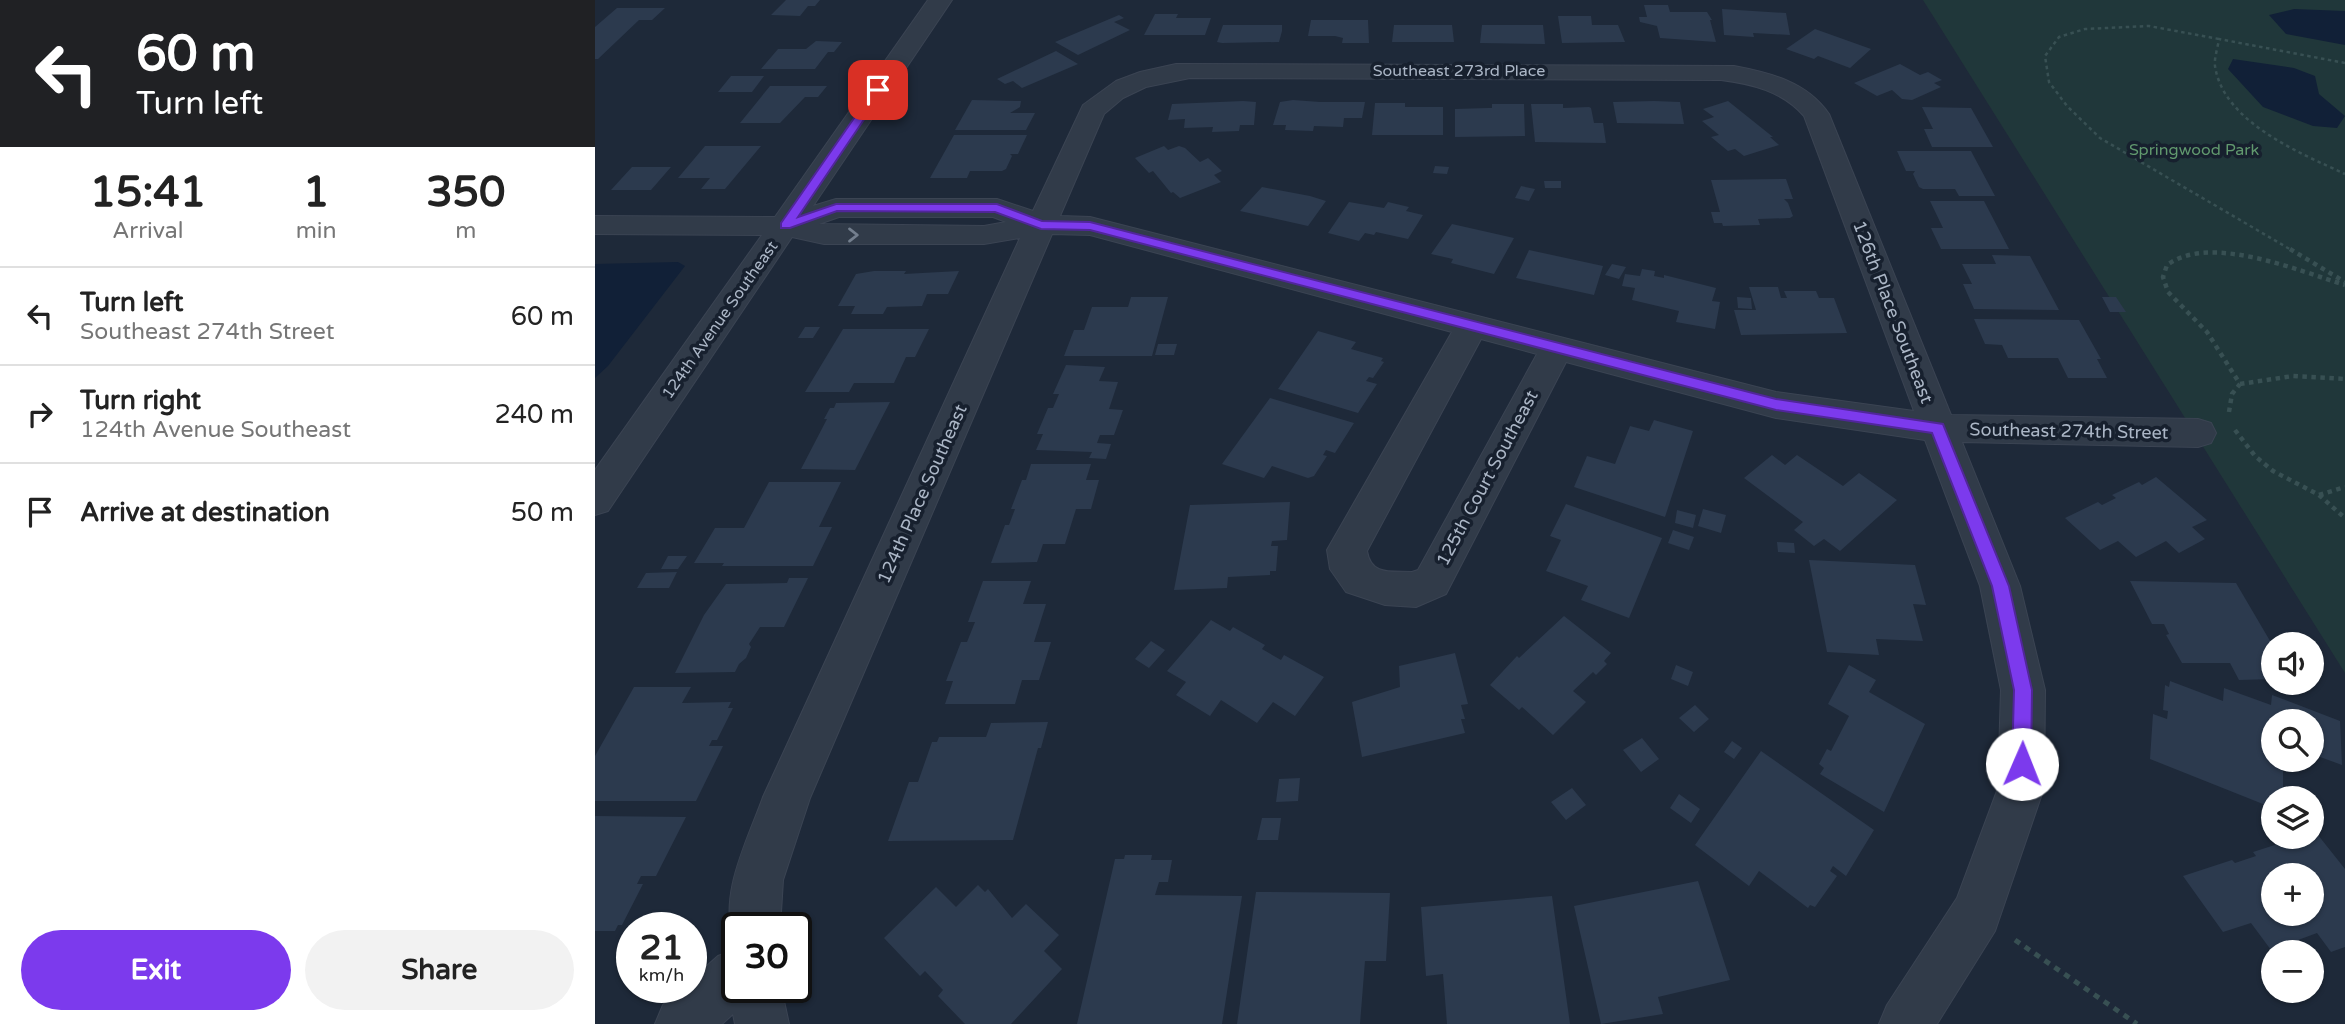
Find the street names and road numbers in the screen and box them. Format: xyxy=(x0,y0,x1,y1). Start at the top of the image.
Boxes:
street label: Southeast 273rd Place xyxy=(1373,61,1545,81)
street label: 126th Place Southeast xyxy=(1848,218,1938,407)
street label: 124th Avenue Southeast xyxy=(658,237,782,403)
street label: 125th Court Southeast xyxy=(1431,386,1543,570)
street label: 124th Place Southeast xyxy=(872,401,972,587)
street label: Southeast 274th Street xyxy=(1969,418,2169,444)

